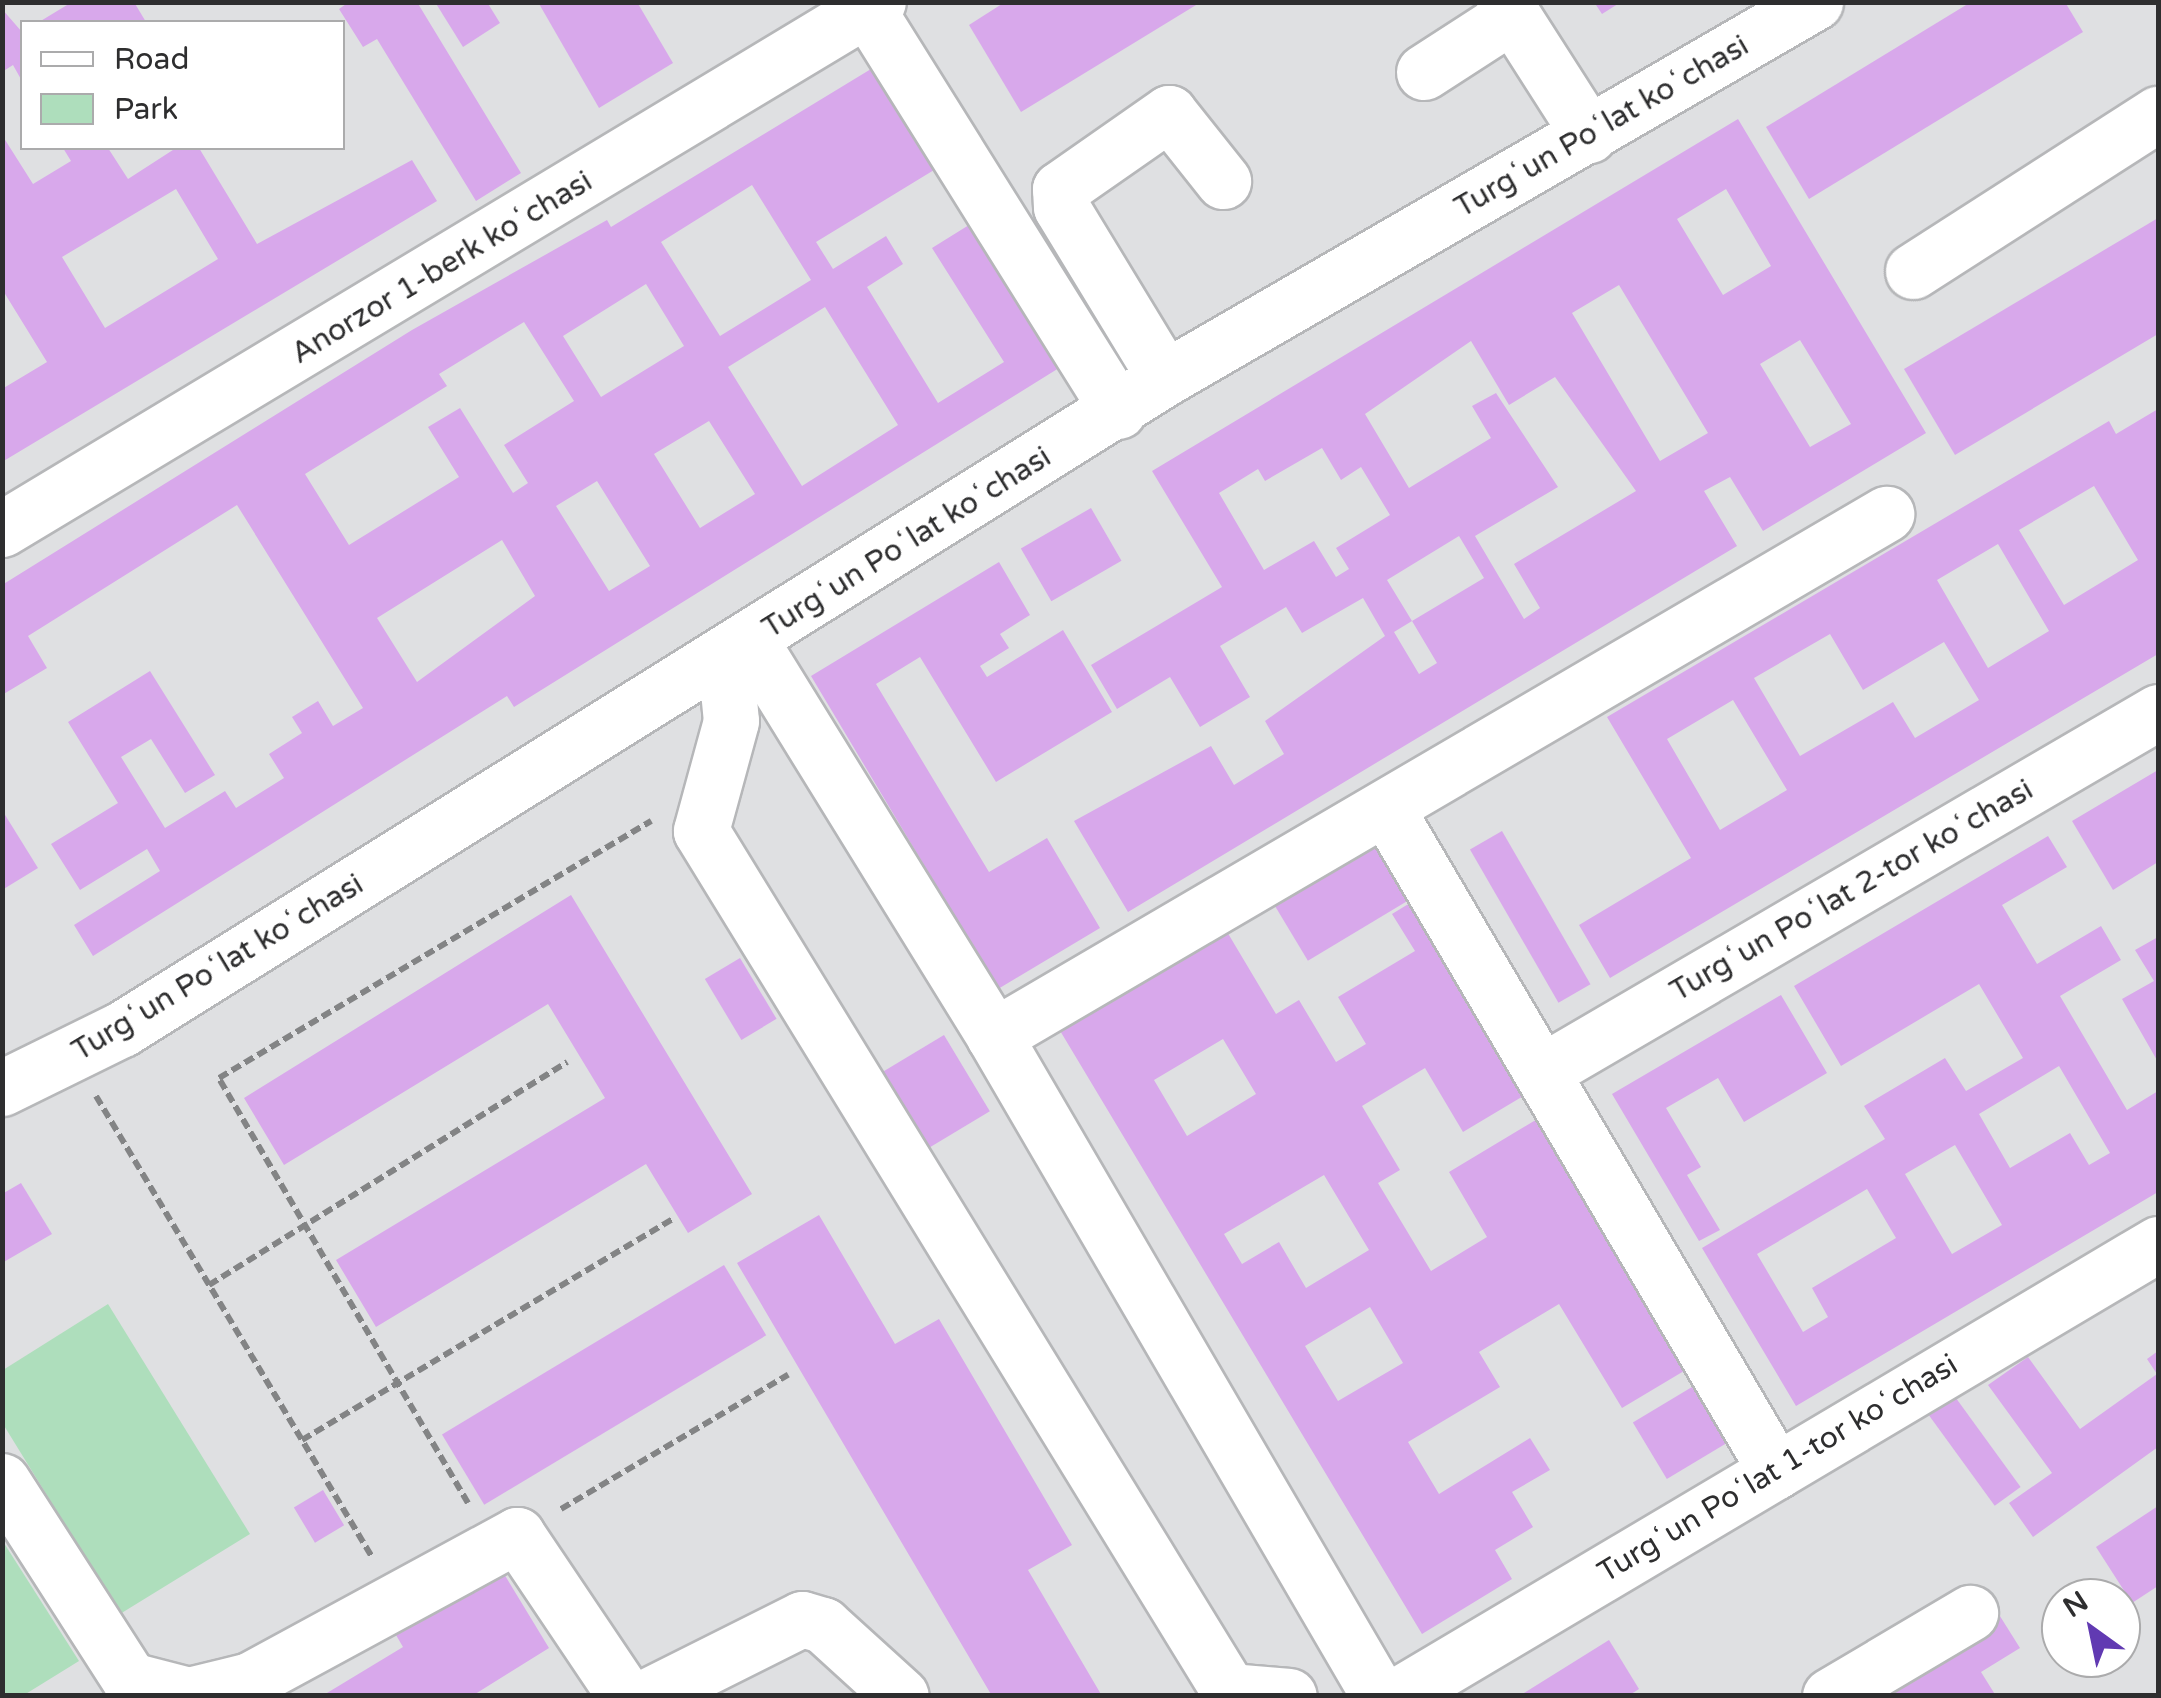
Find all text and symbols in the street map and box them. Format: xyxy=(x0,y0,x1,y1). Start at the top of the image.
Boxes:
legend xyxy=(20,20,345,150)
street label: Turgʻun Poʻlat koʻchasi xyxy=(1449,28,1755,226)
text: Road xyxy=(114,41,189,78)
text: Park xyxy=(114,91,178,128)
street label: Anorzor 1-berk koʻchasi xyxy=(285,164,599,372)
street label: Turgʻun Poʻlat koʻchasi xyxy=(756,439,1058,647)
street label: Turgʻun Poʻlat 2-tor koʻchasi xyxy=(1664,772,2040,1010)
street label: Turgʻun Poʻlat koʻchasi xyxy=(66,867,370,1069)
street label: Turgʻun Poʻlat 1-tor koʻchasi xyxy=(1592,1347,1964,1591)
north arrow xyxy=(2041,1578,2141,1678)
text: N xyxy=(2057,1584,2094,1625)

